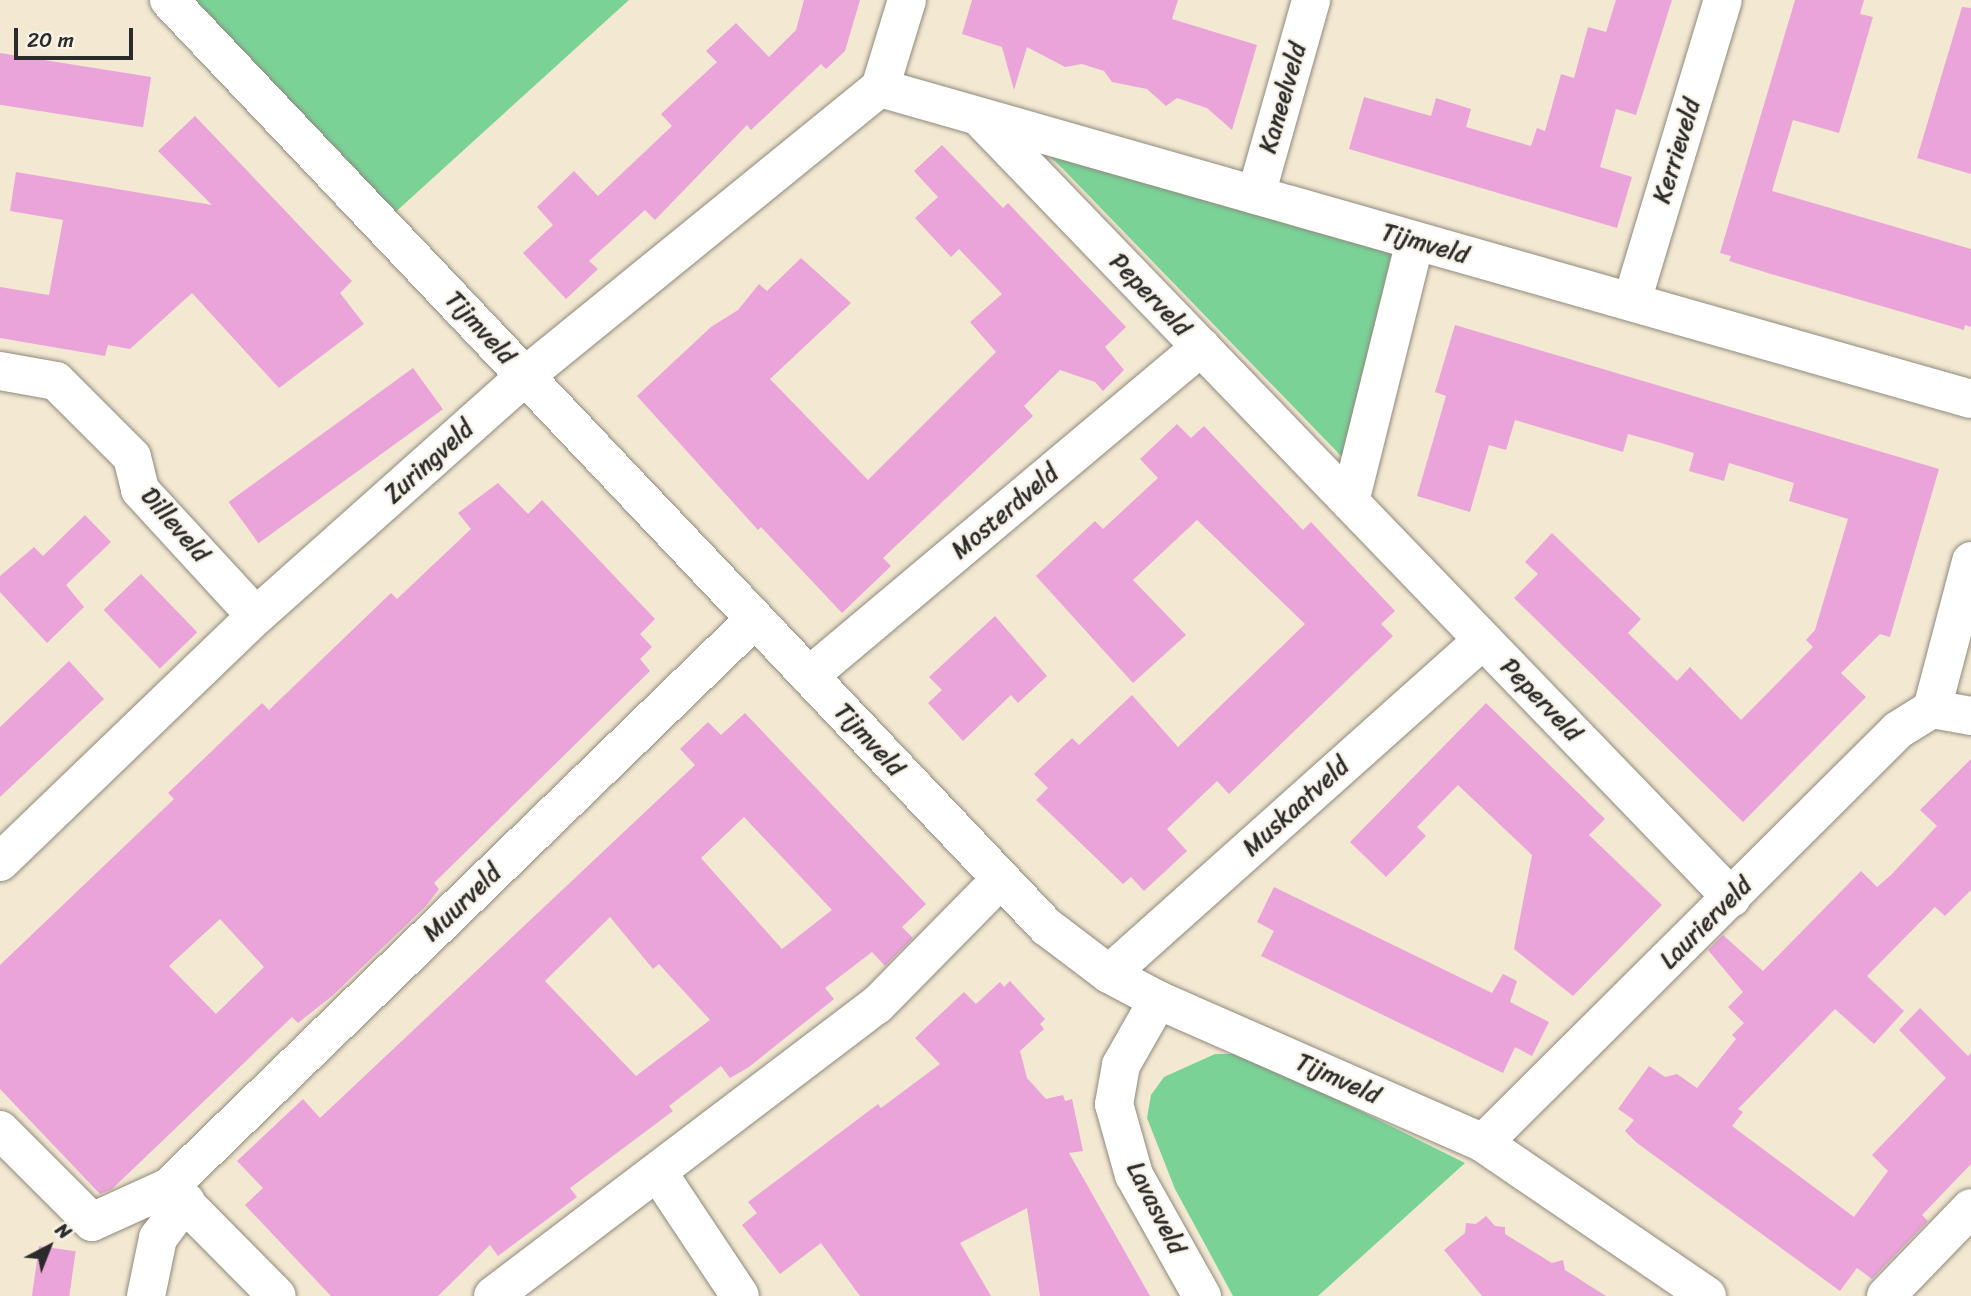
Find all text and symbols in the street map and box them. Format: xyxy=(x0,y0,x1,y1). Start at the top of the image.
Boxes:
scale bar xyxy=(18,14,136,58)
text: 20 m xyxy=(27,21,74,59)
street label: Kaneelveld xyxy=(1254,40,1312,156)
street label: Kerrieveld xyxy=(1647,95,1707,207)
street label: Tijmveld xyxy=(1378,218,1472,270)
street label: Peperveld xyxy=(1104,248,1196,342)
street label: Tijmveld xyxy=(439,286,521,370)
street label: Zuringveld xyxy=(379,415,479,509)
street label: Mosterdveld xyxy=(946,459,1064,565)
street label: Dilleveld xyxy=(135,482,215,568)
street label: Peperveld xyxy=(1495,653,1587,747)
street label: Tijmveld xyxy=(828,698,910,782)
street label: Muskaatveld xyxy=(1237,752,1355,862)
street label: Muurveld xyxy=(417,859,507,947)
street label: Laurierveld xyxy=(1654,871,1758,975)
street label: Tijmveld xyxy=(1291,1048,1385,1110)
street label: Lavasveld xyxy=(1121,1157,1191,1259)
north arrow xyxy=(14,1212,84,1282)
text: N xyxy=(47,1214,79,1248)

